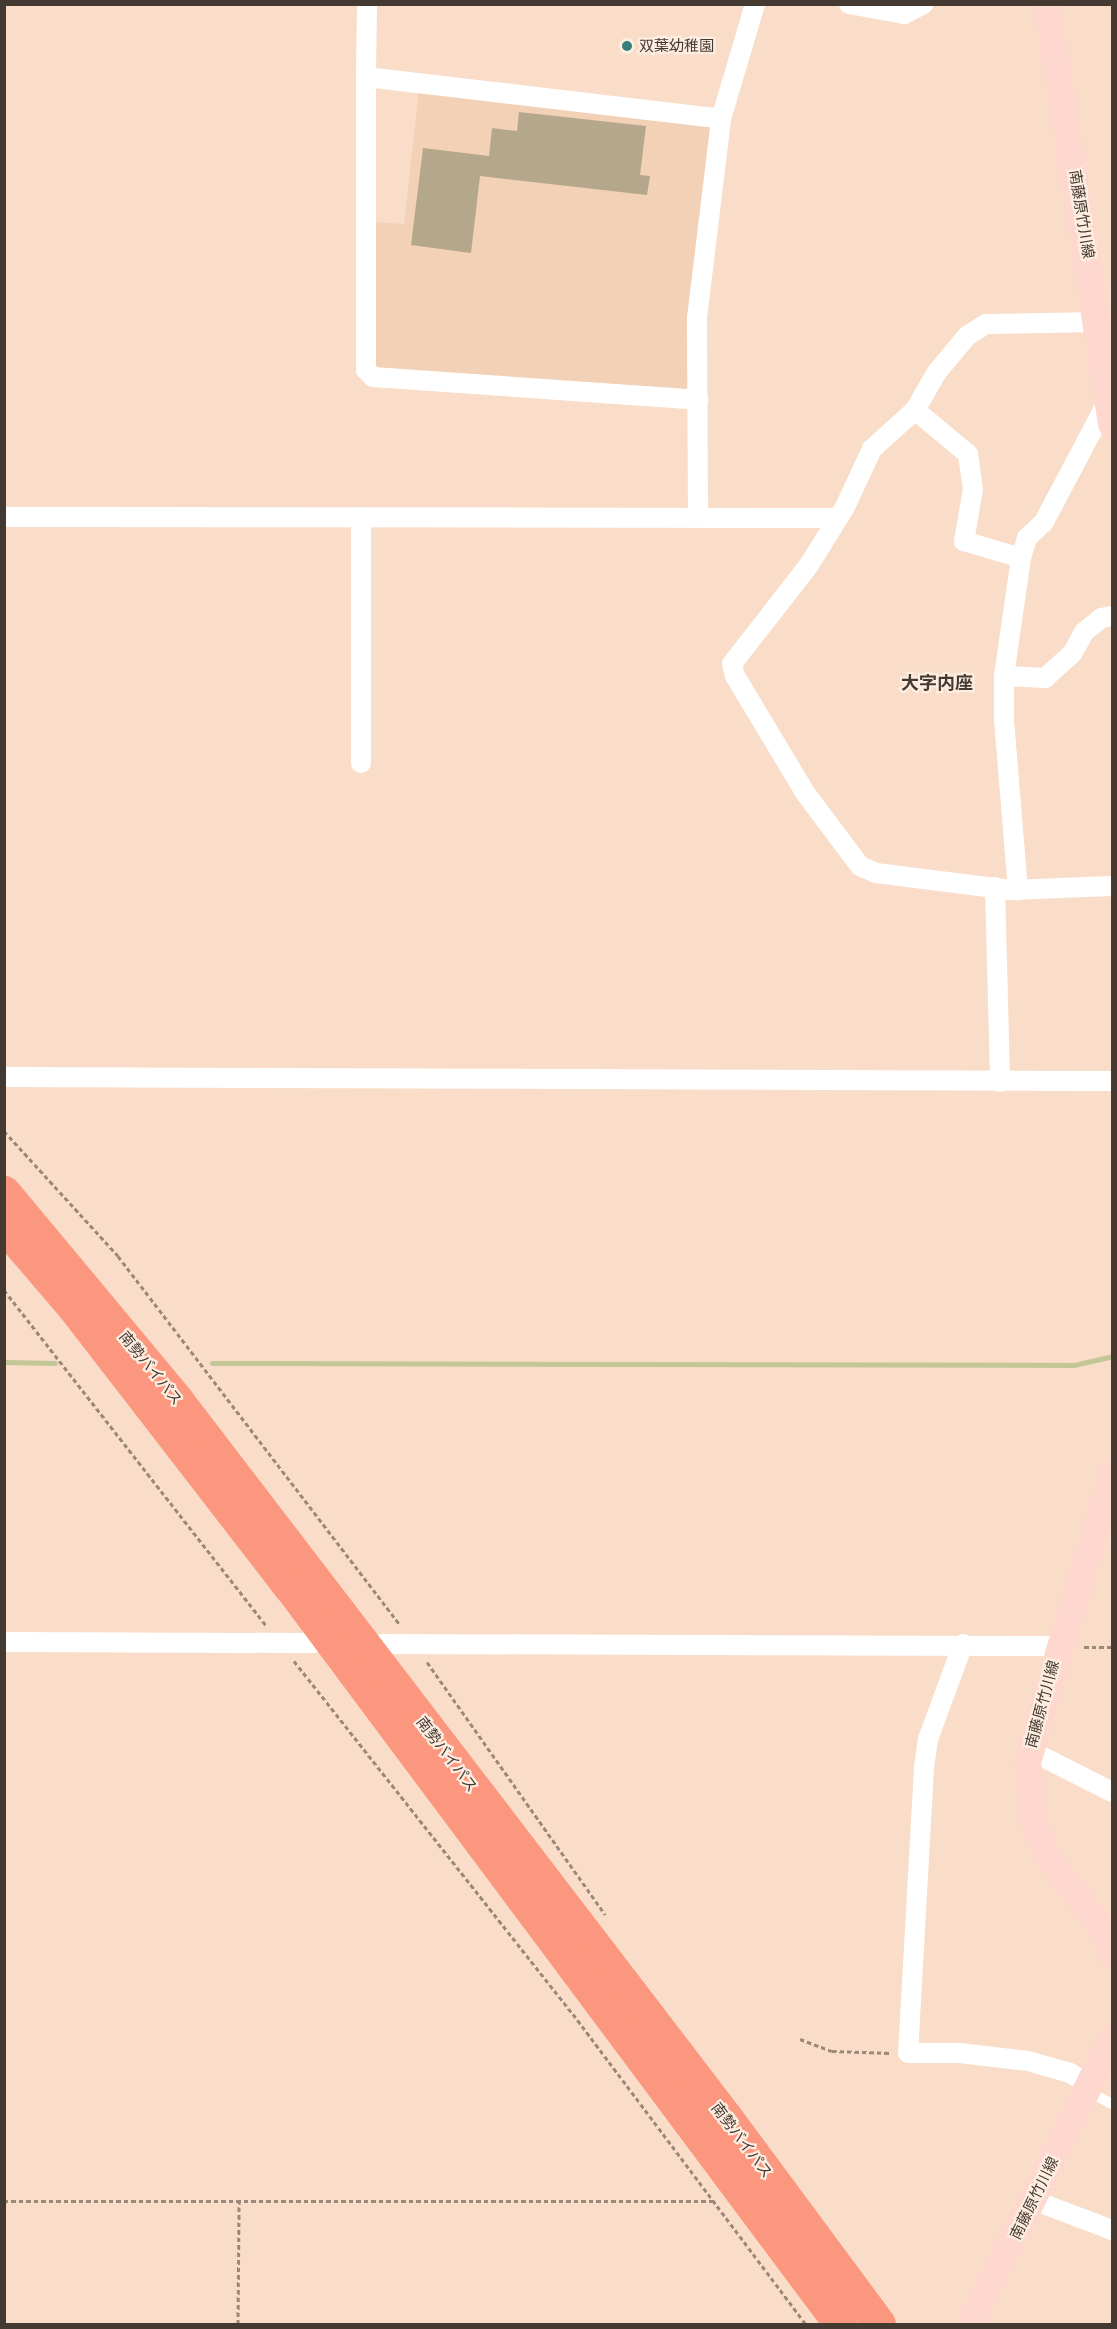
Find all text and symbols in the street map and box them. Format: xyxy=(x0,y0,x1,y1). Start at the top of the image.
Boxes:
place label: 双葉幼稚園 xyxy=(639,37,714,55)
marker: 双葉幼稚園 xyxy=(620,39,634,53)
street label: 南藤原竹川線 xyxy=(1066,168,1098,260)
district label: 大字内座 xyxy=(901,671,973,693)
street label: 南勢バイパス xyxy=(116,1327,186,1409)
street label: 南藤原竹川線 xyxy=(1022,1658,1062,1750)
street label: 南勢バイパス xyxy=(413,1713,481,1795)
street label: 南勢バイパス xyxy=(708,2099,776,2181)
street label: 南藤原竹川線 xyxy=(1006,2154,1062,2242)

